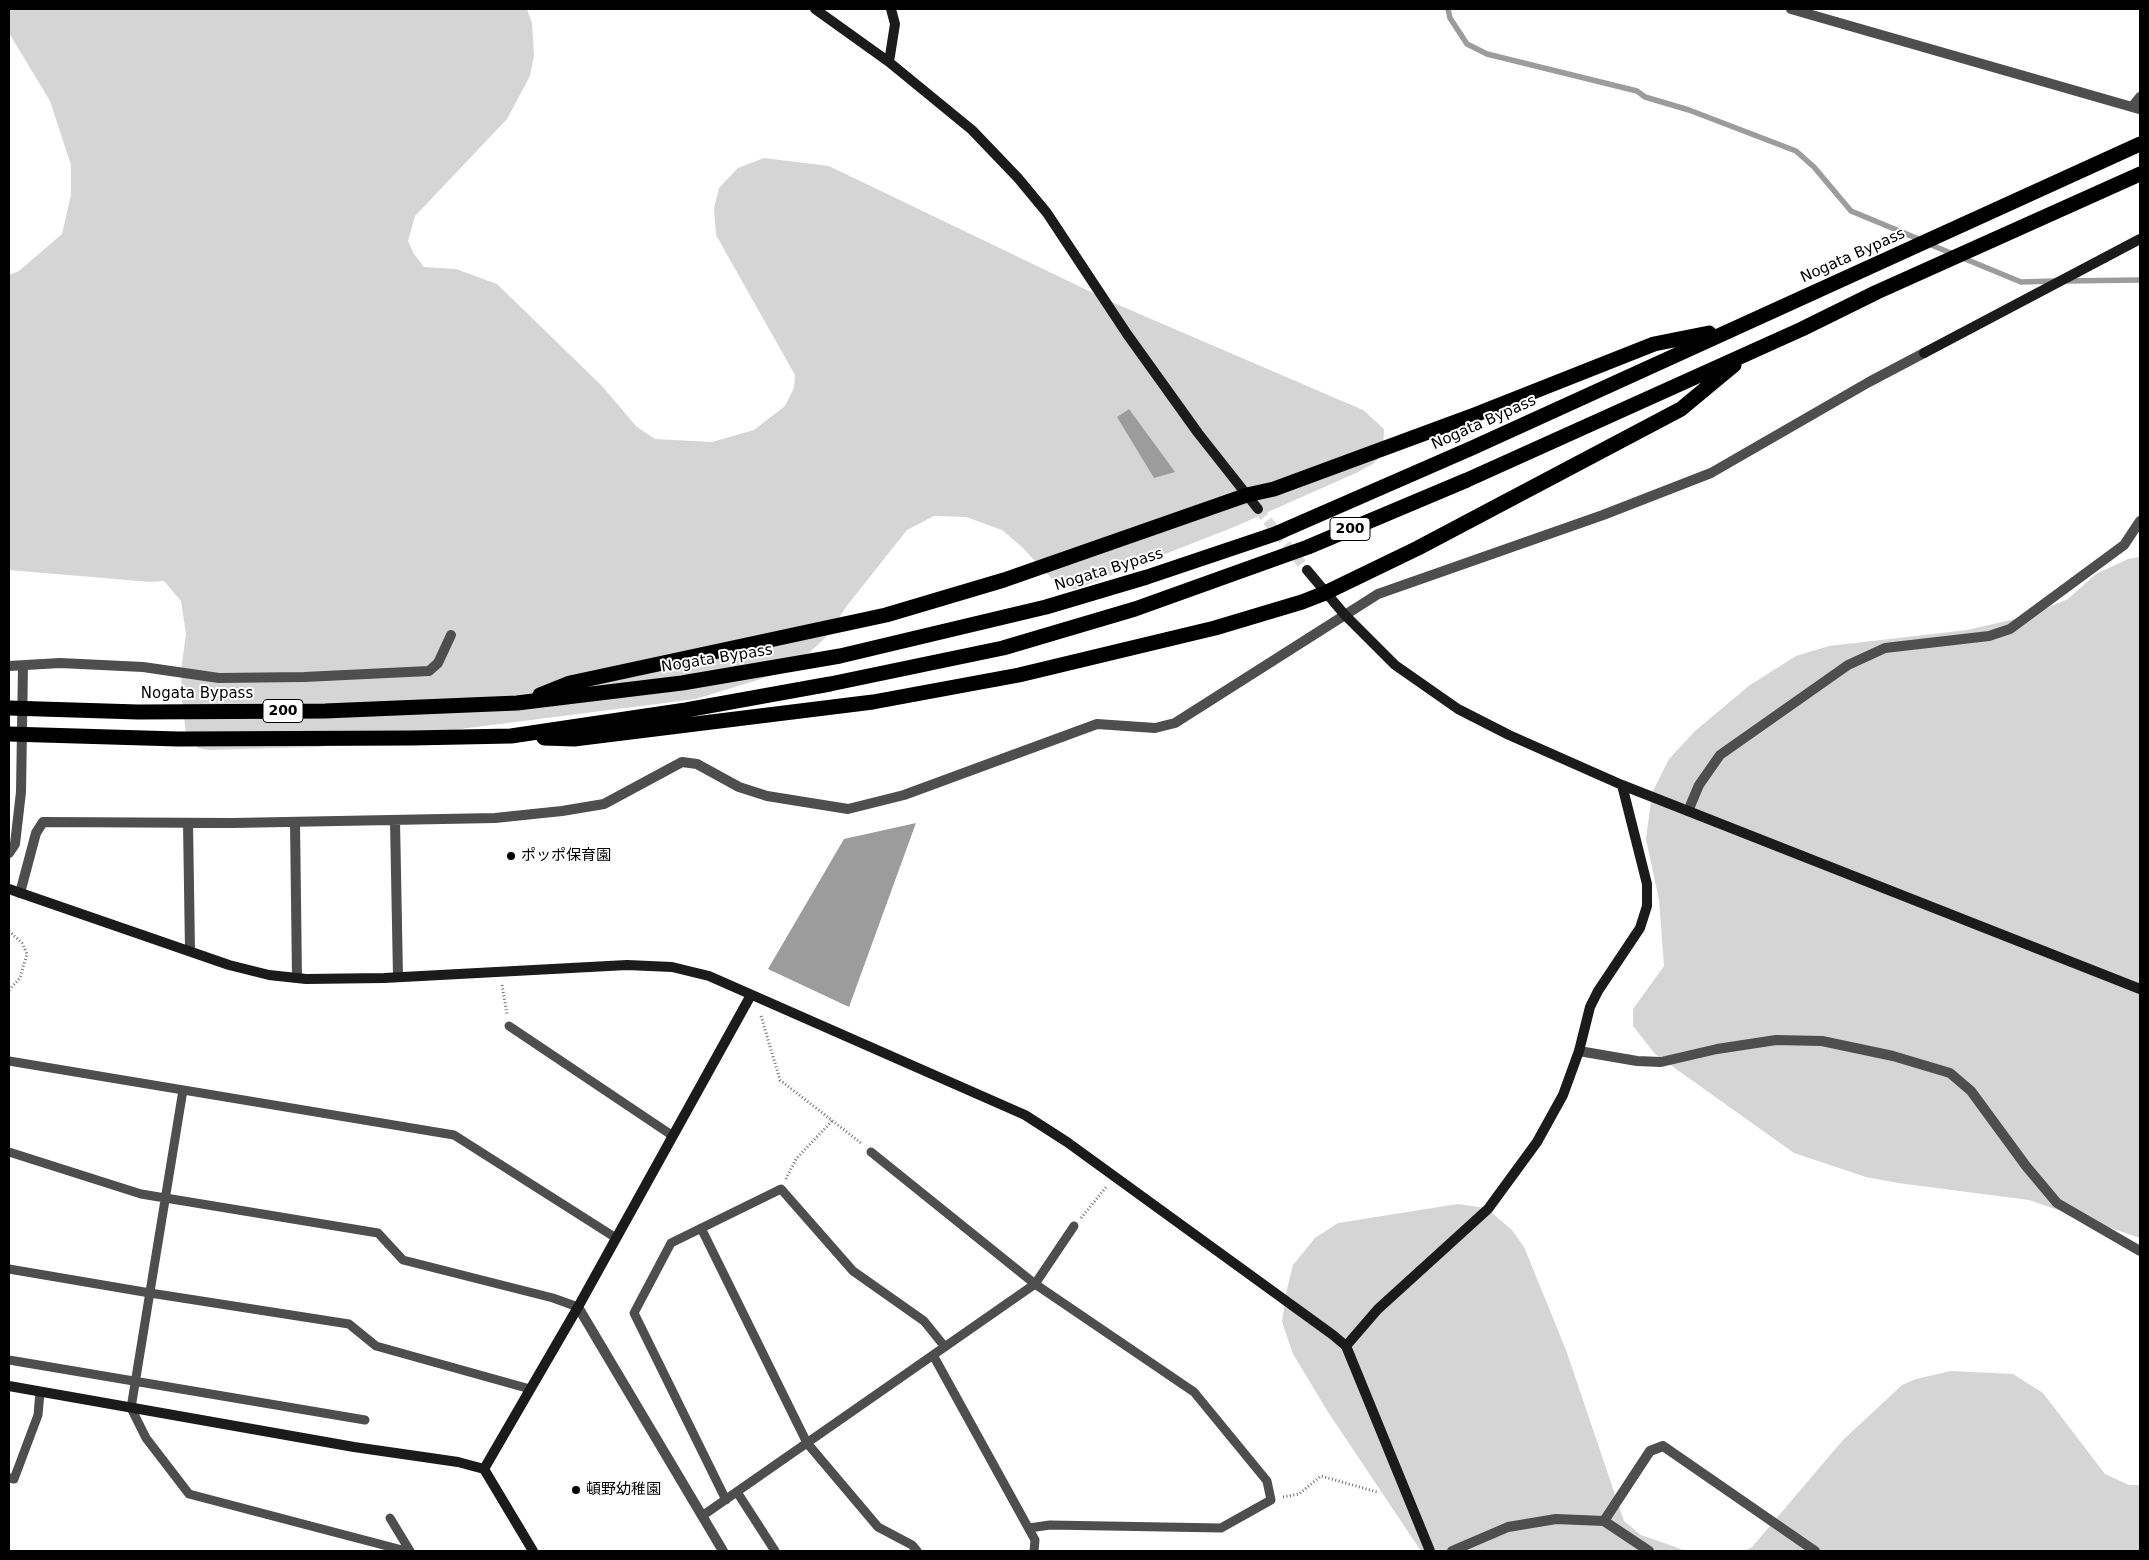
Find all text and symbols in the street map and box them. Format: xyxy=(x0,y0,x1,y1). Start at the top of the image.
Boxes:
street label: Nogata Bypass xyxy=(1798,225,1908,287)
street label: Nogata Bypass xyxy=(1429,392,1539,454)
road number: 200 xyxy=(1330,518,1370,540)
street label: Nogata Bypass xyxy=(1053,545,1165,595)
street label: Nogata Bypass xyxy=(660,641,774,677)
street label: Nogata Bypass xyxy=(141,685,253,703)
road number: 200 xyxy=(263,699,303,722)
place label: ポッポ保育園 xyxy=(521,847,611,865)
marker: ポッポ保育園 xyxy=(505,850,517,862)
place label: 頓野幼稚園 xyxy=(586,1481,661,1499)
marker: 頓野幼稚園 xyxy=(570,1484,582,1496)

